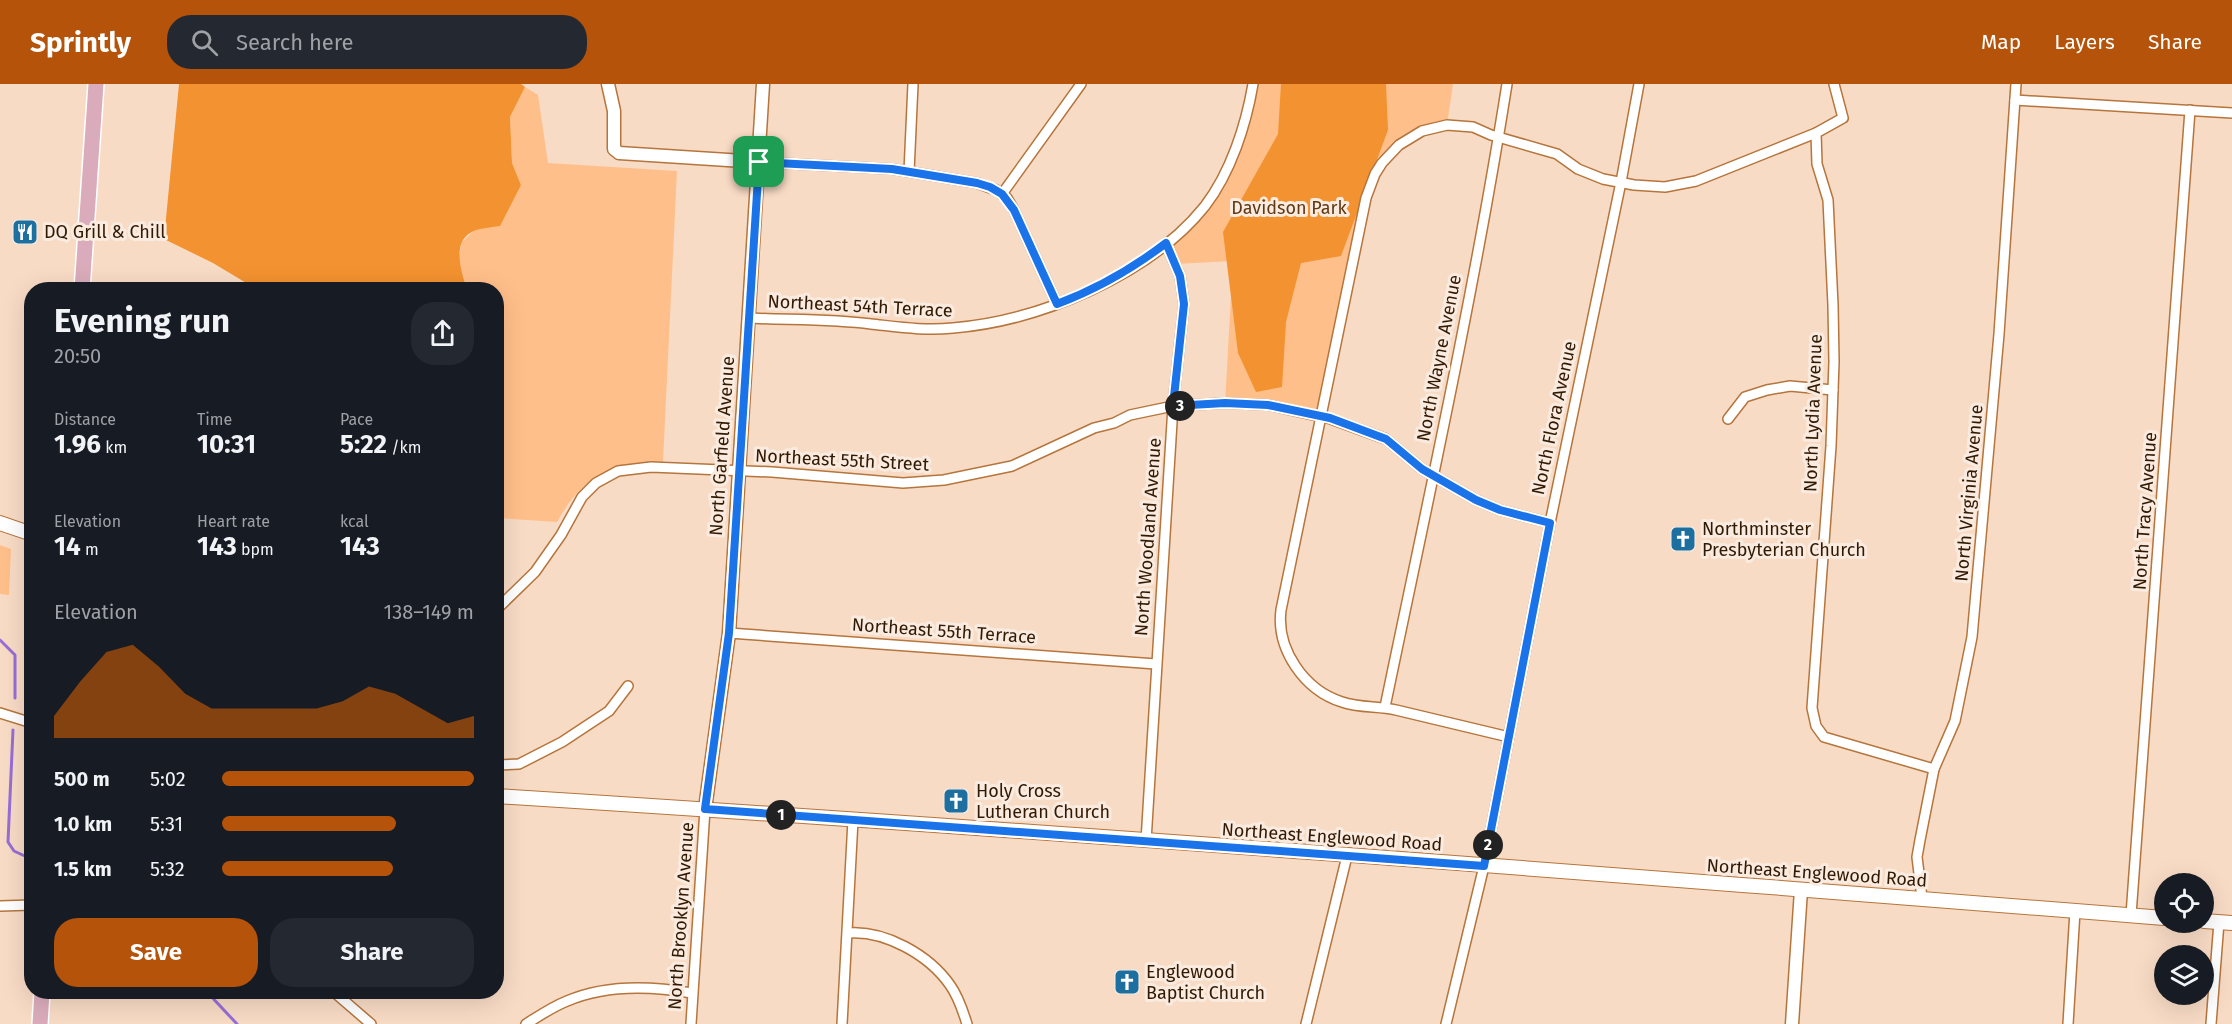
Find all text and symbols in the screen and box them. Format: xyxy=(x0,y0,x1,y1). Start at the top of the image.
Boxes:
search box xyxy=(167,15,587,69)
text: Sprintly xyxy=(30,26,131,59)
icon: search xyxy=(188,26,221,59)
text: Search here xyxy=(236,29,354,56)
text: Map xyxy=(1981,29,2021,55)
text: Layers xyxy=(2054,29,2115,55)
text: Share xyxy=(2148,29,2202,55)
pin xyxy=(733,136,784,187)
icon: arrive xyxy=(742,145,775,178)
park label: Davidson Park xyxy=(1231,197,1347,219)
restaurant icon: DQ Grill & Chill xyxy=(10,217,40,247)
place label: DQ Grill & Chill xyxy=(44,221,165,243)
street label: North Wayne Avenue xyxy=(1412,273,1466,443)
street label: Northeast 54th Terrace xyxy=(767,290,953,322)
text: Evening run xyxy=(54,301,230,341)
button: share xyxy=(411,302,474,365)
street label: North Lydia Avenue xyxy=(1799,334,1827,492)
street label: North Flora Avenue xyxy=(1527,339,1581,497)
text: 20:50 xyxy=(54,344,101,368)
street label: North Garfield Avenue xyxy=(705,355,739,537)
pin: 3 xyxy=(1165,391,1195,421)
text: 3 xyxy=(1176,396,1184,415)
street label: North Virginia Avenue xyxy=(1950,404,1988,582)
text: Distance xyxy=(54,410,116,429)
text: Time xyxy=(197,410,232,429)
text: Pace xyxy=(340,410,373,429)
text: 1.96 xyxy=(54,429,101,460)
text: 10:31 xyxy=(197,429,256,460)
text: 5:22 xyxy=(340,429,387,460)
street label: North Tracy Avenue xyxy=(2129,431,2161,591)
street label: North Woodland Avenue xyxy=(1130,437,1166,637)
text: km xyxy=(101,438,127,457)
text: /km xyxy=(387,438,422,457)
street label: Northeast 55th Street xyxy=(754,444,930,476)
text: Elevation xyxy=(54,512,121,531)
text: Heart rate xyxy=(197,512,270,531)
text: kcal xyxy=(340,512,369,531)
place label: Northminster Presbyterian Church xyxy=(1702,518,1866,561)
church icon: Northminster Presbyterian Church xyxy=(1668,524,1698,554)
text: 14 xyxy=(54,531,81,562)
text: 143 xyxy=(197,531,237,562)
text: 143 xyxy=(340,531,380,562)
text: m xyxy=(81,540,99,559)
text: bpm xyxy=(237,540,274,559)
text: Elevation xyxy=(54,600,138,624)
text: 138–149 m xyxy=(384,600,474,624)
street label: Northeast 55th Terrace xyxy=(851,614,1037,648)
text: 500 m xyxy=(54,767,110,791)
text: 5:02 xyxy=(150,767,186,791)
place label: Holy Cross Lutheran Church xyxy=(976,780,1110,823)
church icon: Holy Cross Lutheran Church xyxy=(941,786,971,816)
pin: 1 xyxy=(766,800,796,830)
text: 1 xyxy=(777,805,785,824)
text: 1.0 km xyxy=(54,812,112,836)
text: 5:31 xyxy=(150,812,183,836)
street label: Northeast Englewood Road xyxy=(1221,818,1443,856)
street label: North Brooklyn Avenue xyxy=(663,821,699,1011)
pin: 2 xyxy=(1473,830,1503,860)
text: 2 xyxy=(1484,835,1492,854)
street label: Northeast Englewood Road xyxy=(1706,854,1928,892)
text: 1.5 km xyxy=(54,857,112,881)
text: 5:32 xyxy=(150,857,185,881)
map controls xyxy=(2154,873,2214,1005)
button: locate xyxy=(2154,873,2214,933)
button: Save xyxy=(54,918,258,987)
button: Share xyxy=(270,918,474,987)
button: layers xyxy=(2154,945,2214,1005)
place label: Englewood Baptist Church xyxy=(1146,961,1265,1004)
church icon: Englewood Baptist Church xyxy=(1112,967,1142,997)

